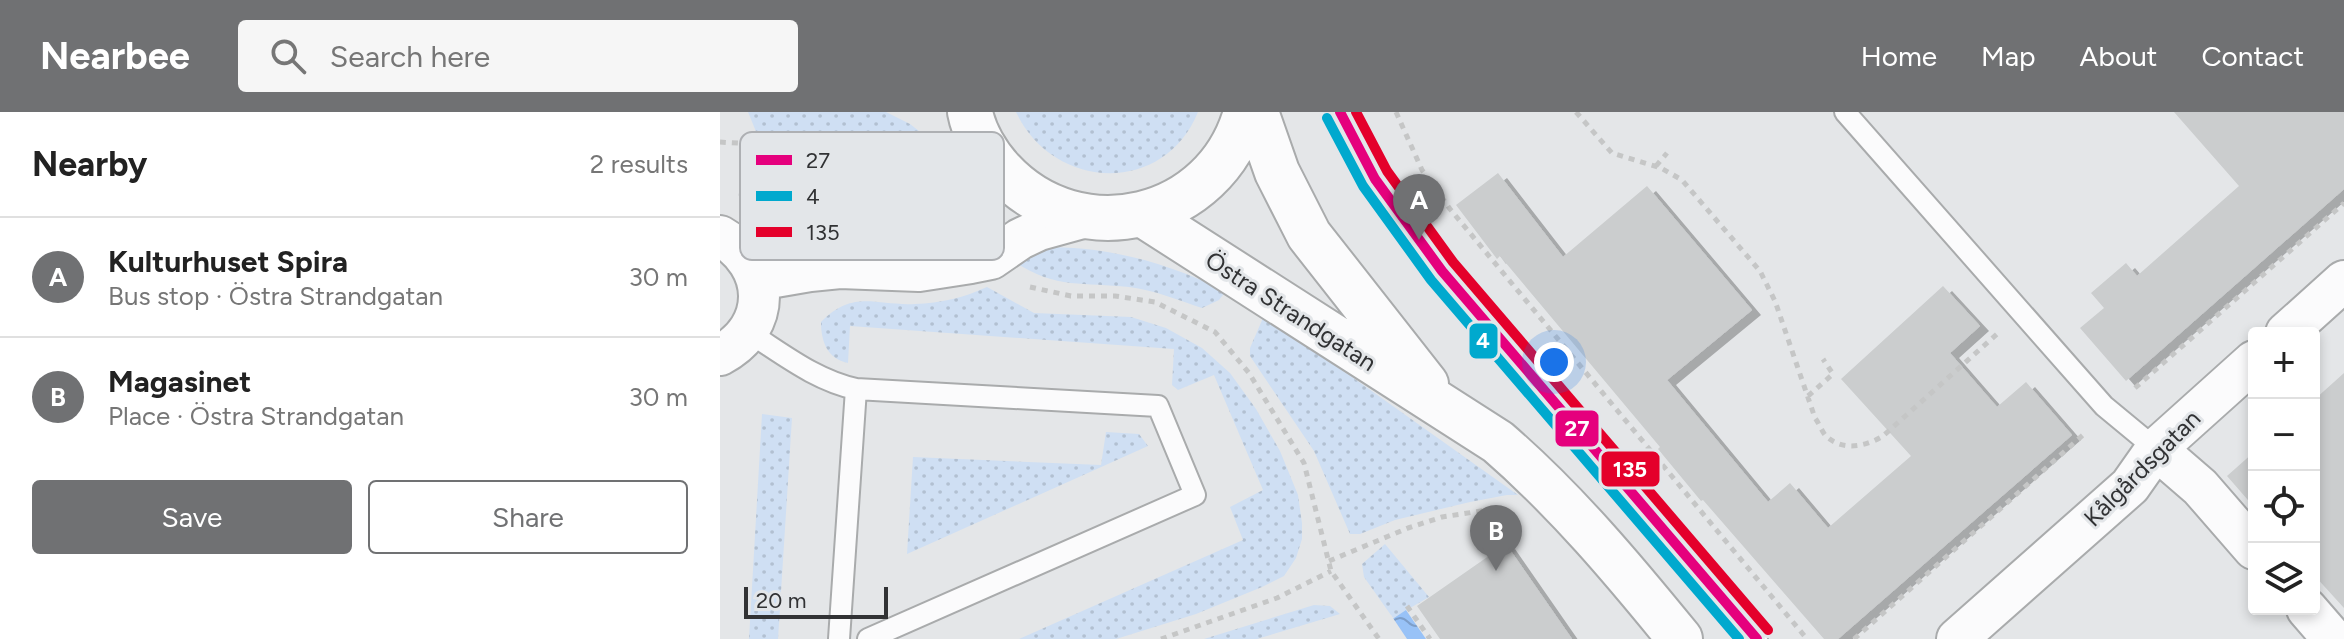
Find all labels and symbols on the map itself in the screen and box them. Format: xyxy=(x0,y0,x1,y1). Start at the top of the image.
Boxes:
legend xyxy=(740,132,1004,260)
text: 27 xyxy=(806,147,830,174)
pin: A xyxy=(1393,174,1445,240)
text: 4 xyxy=(806,183,820,210)
text: 135 xyxy=(806,219,840,246)
street label: Östra Strandgatan xyxy=(1200,245,1382,377)
line badge: 4 xyxy=(1468,322,1499,360)
text: 4 xyxy=(1476,327,1490,354)
your location xyxy=(1534,342,1574,382)
street label: Kålgårdsgatan xyxy=(2078,404,2206,532)
line badge: 27 xyxy=(1554,409,1600,448)
text: 27 xyxy=(1565,415,1589,442)
line badge: 135 xyxy=(1600,450,1661,488)
text: 135 xyxy=(1613,456,1647,483)
pin: B xyxy=(1470,505,1522,571)
scale bar xyxy=(744,583,888,619)

